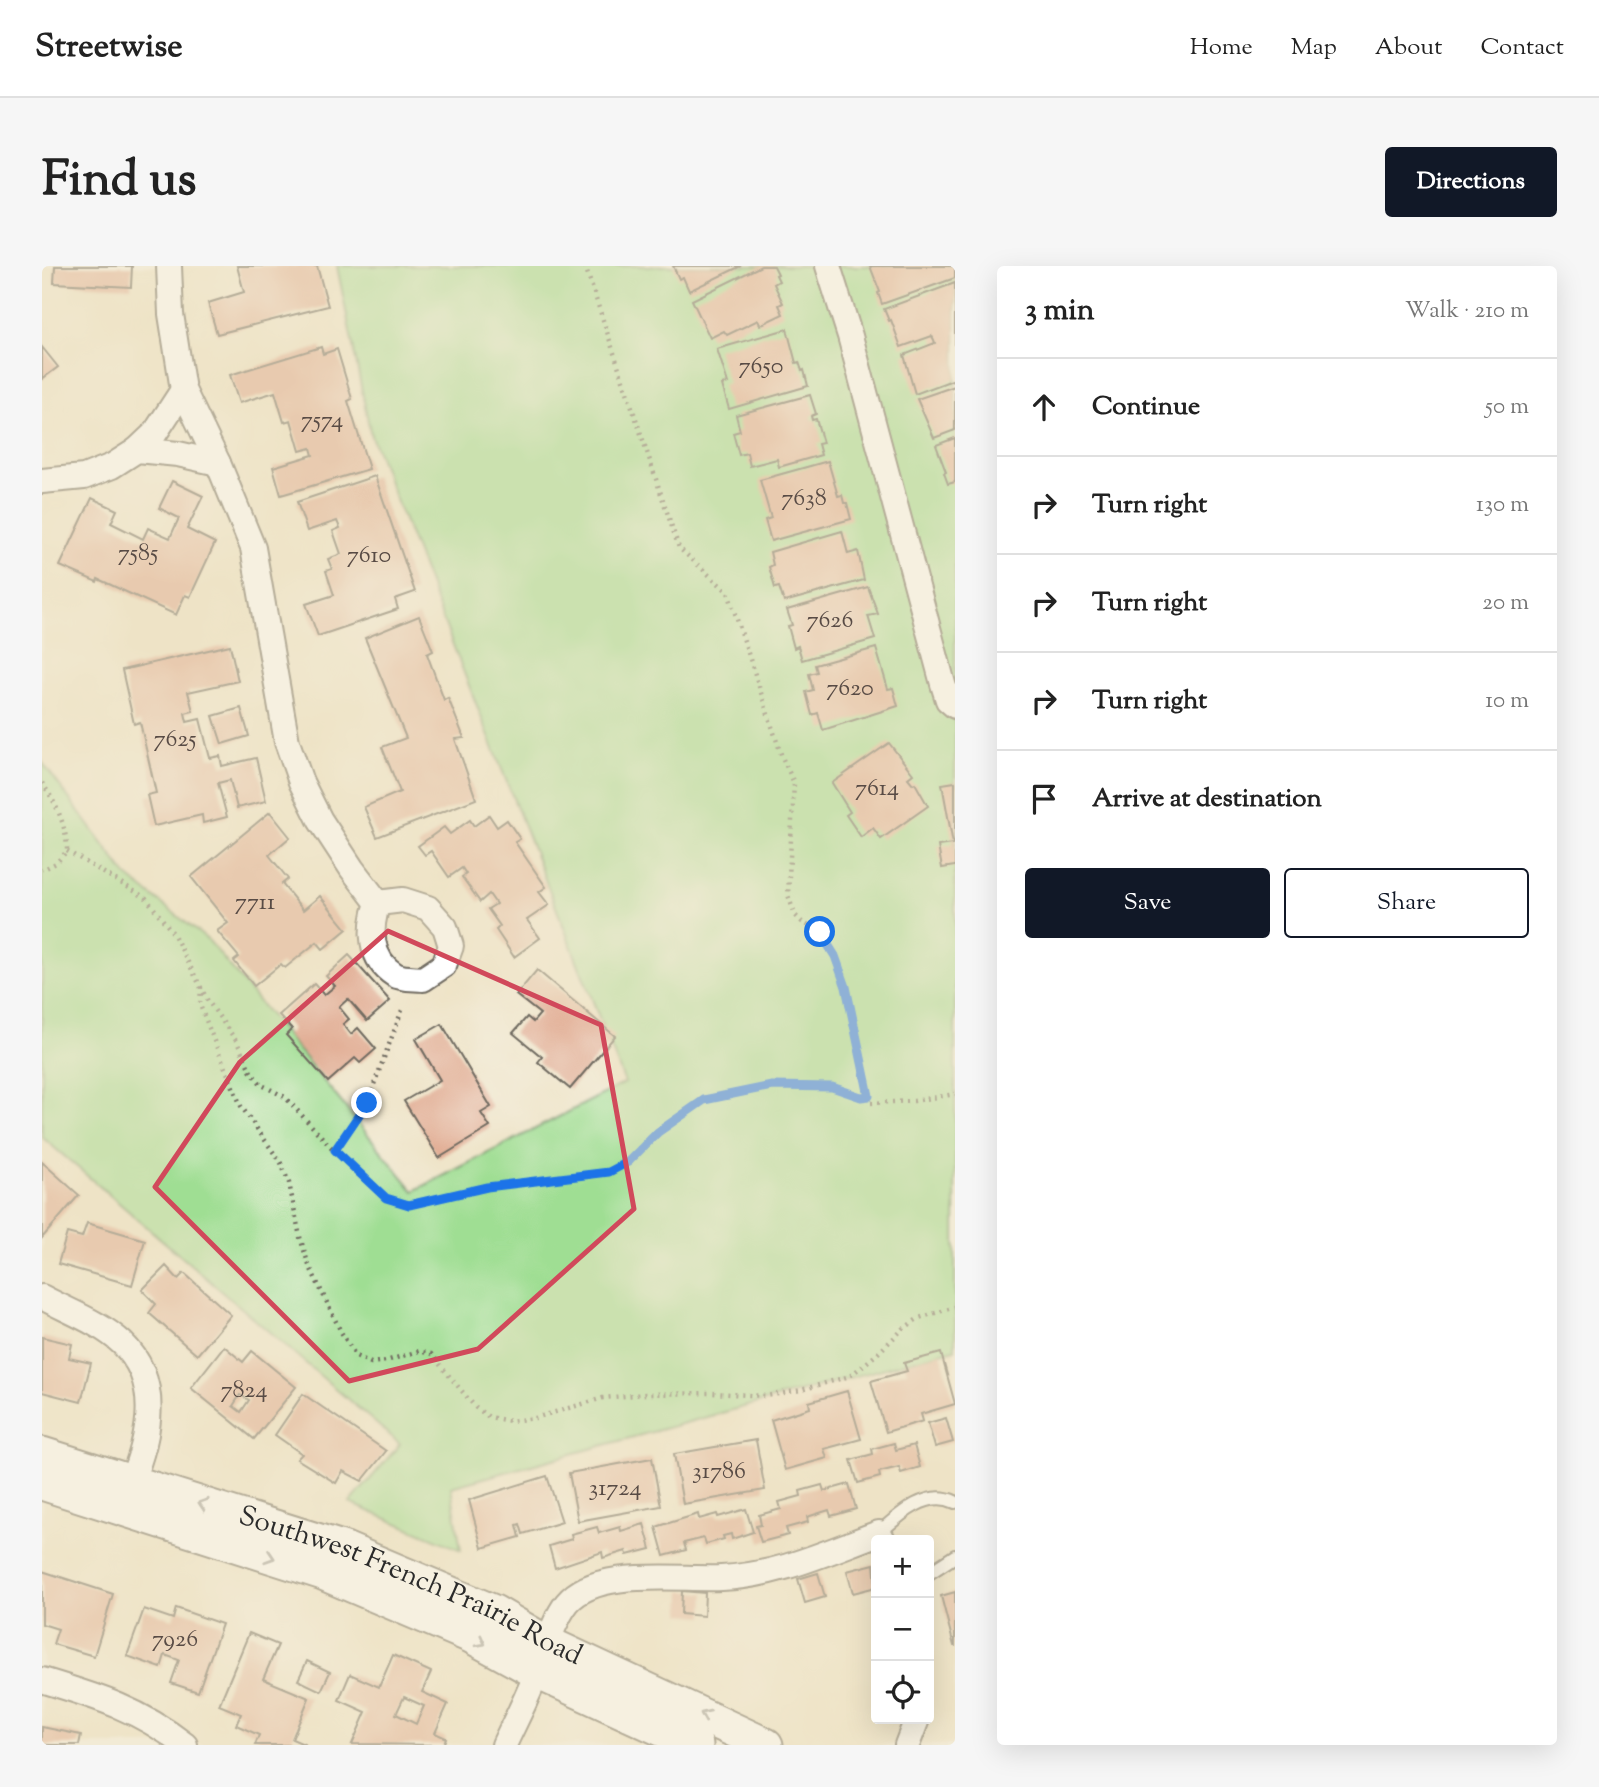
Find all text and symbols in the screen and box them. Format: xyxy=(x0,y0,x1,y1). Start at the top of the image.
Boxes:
text: Streetwise xyxy=(35,24,183,72)
text: Home xyxy=(1190,31,1253,65)
text: Map xyxy=(1291,31,1337,65)
text: About xyxy=(1375,31,1442,65)
text: Contact xyxy=(1480,31,1564,65)
text: Find us xyxy=(42,147,196,217)
button: Directions xyxy=(1385,147,1557,217)
text: 3 min xyxy=(1025,290,1095,333)
text: Walk · 210 m xyxy=(1405,295,1529,328)
house number: 7650 xyxy=(739,350,783,384)
icon: ahead xyxy=(1025,388,1063,426)
text: Continue xyxy=(1092,389,1200,426)
text: 50 m xyxy=(1485,391,1529,424)
house number: 7574 xyxy=(301,404,343,438)
house number: 7638 xyxy=(781,482,827,516)
icon: right xyxy=(1025,486,1063,524)
text: Turn right xyxy=(1092,487,1207,524)
text: 130 m xyxy=(1476,489,1529,522)
house number: 7585 xyxy=(118,537,158,571)
house number: 7610 xyxy=(347,539,391,573)
icon: right xyxy=(1025,584,1063,622)
text: Turn right xyxy=(1092,585,1207,622)
text: 20 m xyxy=(1482,587,1529,620)
house number: 7626 xyxy=(807,604,853,638)
house number: 7620 xyxy=(826,672,874,706)
icon: right xyxy=(1025,682,1063,720)
text: Turn right xyxy=(1092,683,1207,720)
text: 10 m xyxy=(1485,685,1529,718)
house number: 7625 xyxy=(153,723,197,757)
house number: 7614 xyxy=(855,772,899,806)
icon: arrive xyxy=(1025,780,1063,818)
text: Arrive at destination xyxy=(1092,781,1322,818)
button: Save xyxy=(1025,868,1270,938)
button: Share xyxy=(1284,868,1529,938)
house number: 7711 xyxy=(235,886,275,920)
route start xyxy=(804,916,835,947)
route end xyxy=(351,1087,382,1118)
house number: 7824 xyxy=(220,1374,268,1408)
house number: 31786 xyxy=(692,1455,746,1489)
house number: 31724 xyxy=(589,1472,641,1506)
street label: Southwest French Prairie Road xyxy=(233,1497,589,1677)
one-way arrow xyxy=(197,1498,209,1512)
map controls xyxy=(871,1535,934,1724)
button: + xyxy=(871,1535,934,1598)
one-way arrow xyxy=(264,1548,276,1563)
button: − xyxy=(871,1598,934,1661)
house number: 7926 xyxy=(152,1623,198,1657)
one-way arrow xyxy=(474,1633,486,1647)
button: locate xyxy=(871,1661,934,1724)
one-way arrow xyxy=(700,1709,712,1723)

